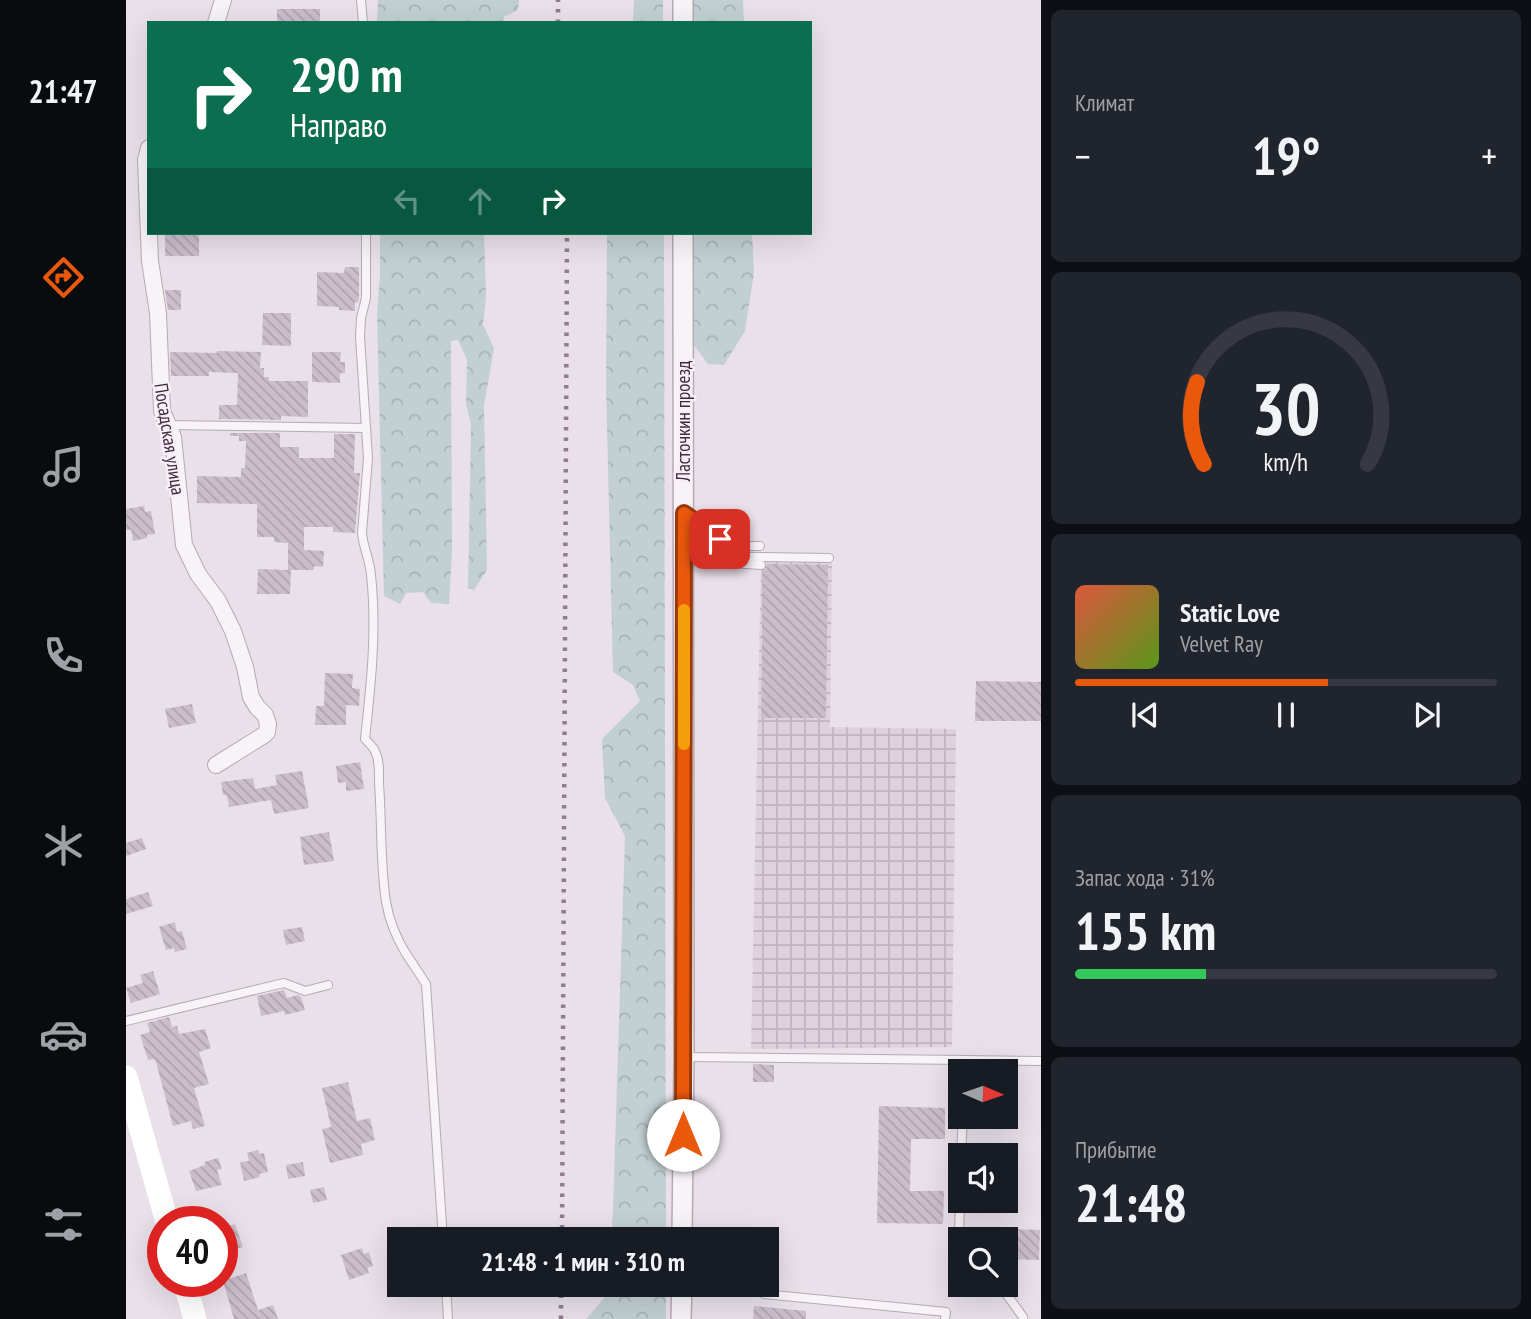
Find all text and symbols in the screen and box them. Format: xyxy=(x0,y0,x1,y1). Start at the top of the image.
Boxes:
text: 290 m xyxy=(290,42,403,106)
icon: right xyxy=(175,49,266,140)
text: 21:47 xyxy=(28,70,98,112)
text: Климат xyxy=(1075,88,1134,117)
text: Направо xyxy=(290,104,387,146)
text: 19° xyxy=(1252,122,1320,189)
text: − xyxy=(1075,131,1091,180)
text: + xyxy=(1481,131,1497,180)
icon: left xyxy=(388,182,426,220)
icon: ahead xyxy=(461,182,499,220)
icon: right xyxy=(534,182,572,220)
icon: directions xyxy=(39,253,88,302)
street label: Ласточкин проезд xyxy=(671,360,695,482)
text: 30 xyxy=(1251,360,1321,454)
street label: Посадская улица xyxy=(149,381,191,497)
icon: music xyxy=(39,442,88,491)
text: km/h xyxy=(1264,445,1308,477)
pin xyxy=(690,509,750,569)
icon: arrive xyxy=(701,520,739,558)
text: Static Love xyxy=(1180,596,1280,629)
text: Velvet Ray xyxy=(1180,629,1263,658)
icon: phone xyxy=(39,631,88,680)
icon: previous xyxy=(1126,696,1164,734)
icon: pause xyxy=(1267,696,1305,734)
icon: next xyxy=(1408,696,1446,734)
icon: climate xyxy=(39,821,88,870)
text: Запас хода · 31% xyxy=(1075,863,1215,892)
text: 155 km xyxy=(1075,897,1216,964)
icon: car xyxy=(39,1010,88,1059)
north arrow xyxy=(948,1059,1018,1129)
map controls xyxy=(948,1059,1018,1297)
position arrow xyxy=(646,1098,720,1172)
text: Прибытие xyxy=(1075,1135,1156,1164)
button: sound xyxy=(948,1143,1018,1213)
text: 21:48 xyxy=(1075,1169,1187,1236)
icon: filters xyxy=(39,1200,88,1249)
speed limit sign: 40 xyxy=(147,1206,238,1297)
button: search xyxy=(948,1227,1018,1297)
text: 21:48 · 1 мин · 310 m xyxy=(481,1245,685,1278)

